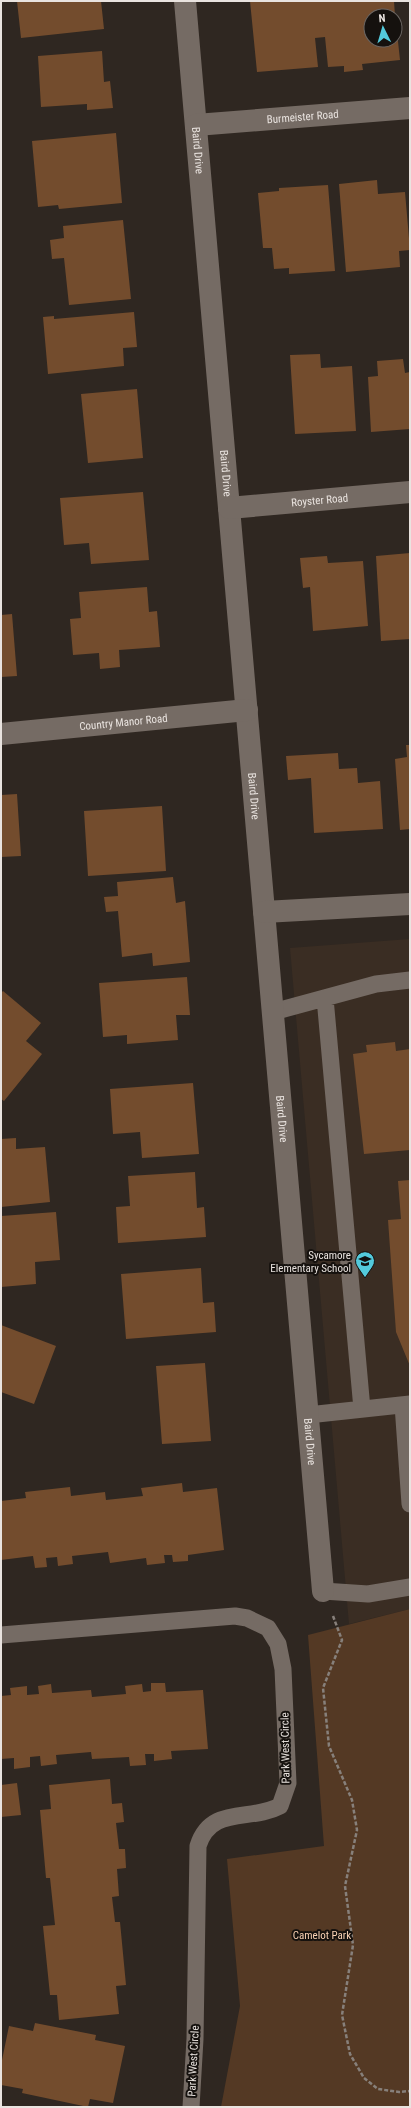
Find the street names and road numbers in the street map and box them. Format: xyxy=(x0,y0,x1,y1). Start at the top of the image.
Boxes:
street label: Burmeister Road xyxy=(266,108,339,126)
street label: Baird Drive xyxy=(189,126,206,174)
street label: Baird Drive xyxy=(217,449,234,497)
street label: Royster Road xyxy=(291,491,349,509)
street label: Country Manor Road xyxy=(79,712,168,733)
street label: Baird Drive xyxy=(245,772,262,820)
street label: Baird Drive xyxy=(273,1095,290,1143)
street label: Baird Drive xyxy=(301,1418,318,1466)
street label: Park West Circle xyxy=(278,1712,293,1784)
street label: Park West Circle xyxy=(185,2025,202,2097)

